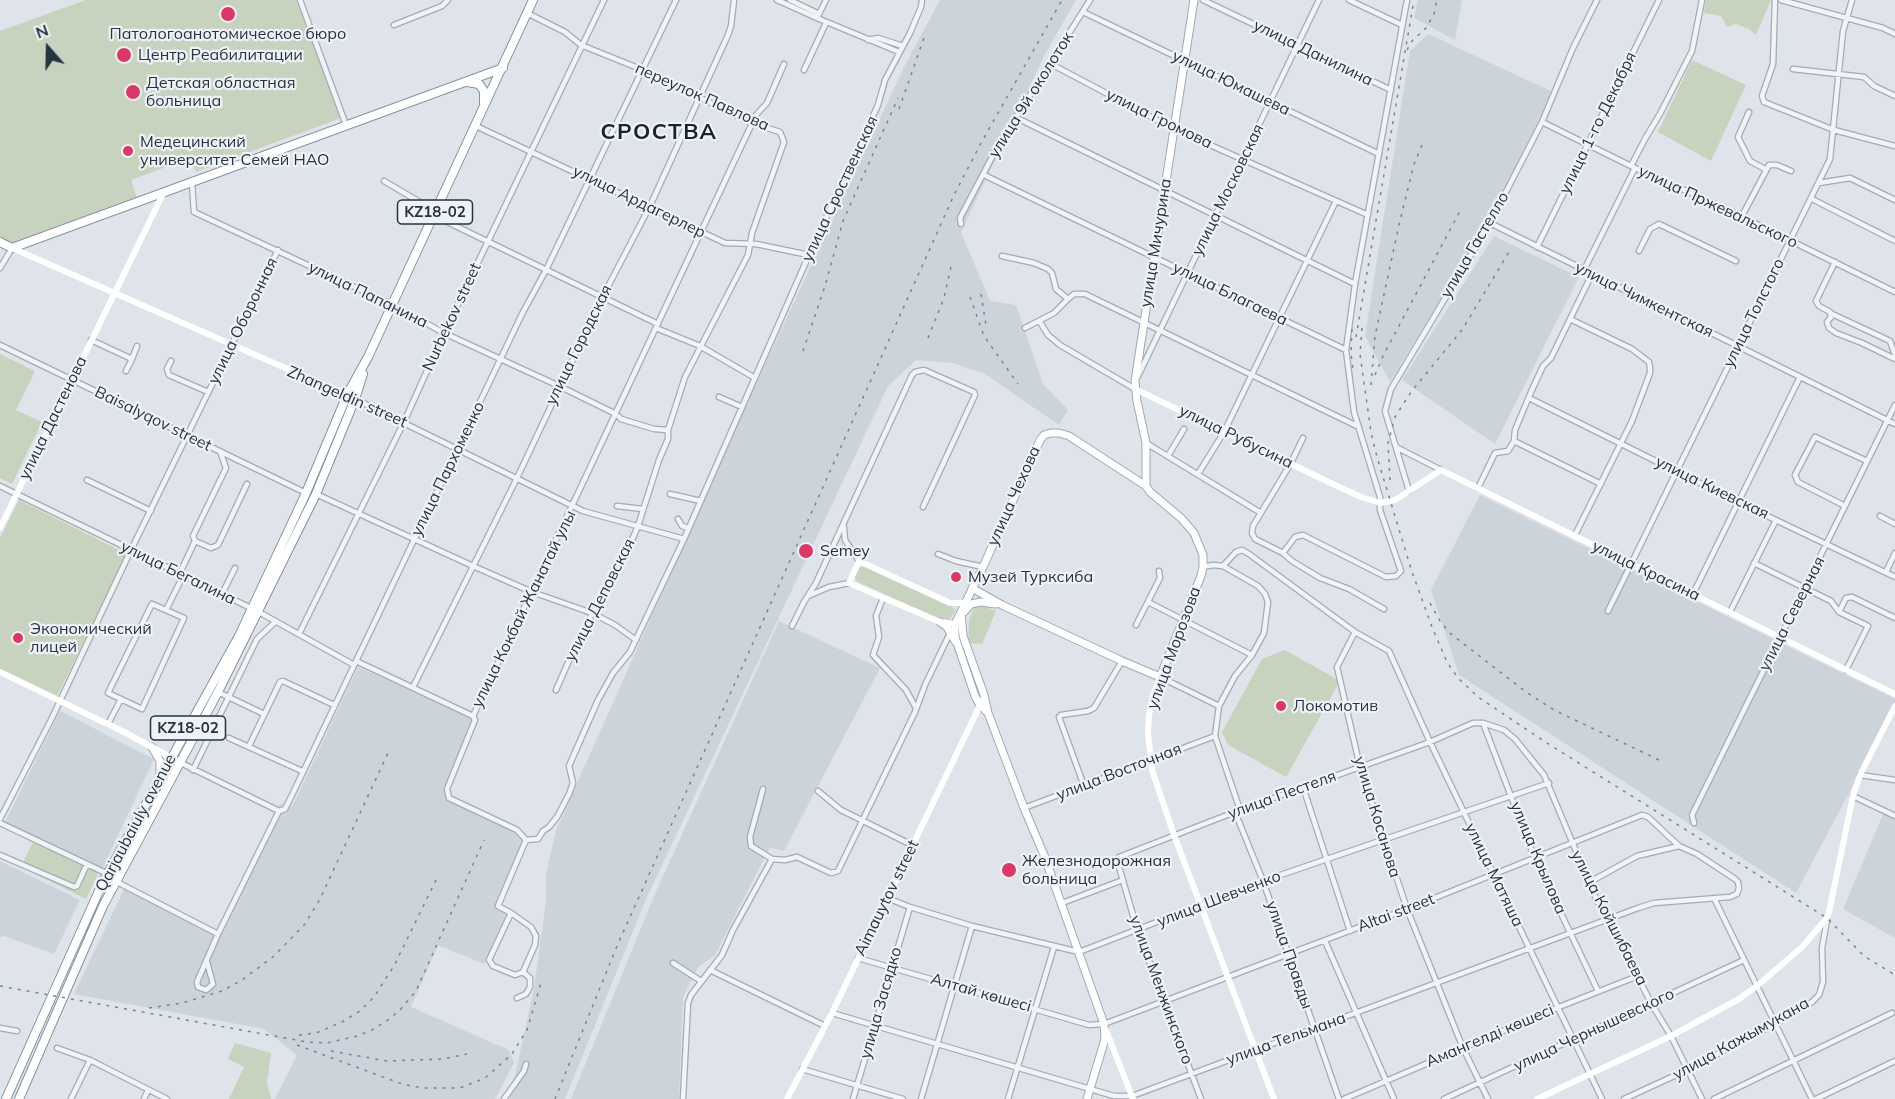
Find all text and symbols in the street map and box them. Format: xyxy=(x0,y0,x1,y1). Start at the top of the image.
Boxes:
marker: Патологоанотомическое бюро xyxy=(219,5,237,23)
street label: улица Данилина xyxy=(1250,16,1376,90)
north arrow xyxy=(18,18,78,78)
text: N xyxy=(33,20,51,43)
place label: Патологоанотомическое бюро xyxy=(110,24,346,44)
street label: улица 9й околоток xyxy=(984,28,1078,162)
place label: Центр Реабилитации xyxy=(138,45,303,65)
marker: Центр Реабилитации xyxy=(115,46,133,64)
street label: улица Юмашева xyxy=(1169,46,1293,120)
street label: улица 1-го Декабря xyxy=(1555,49,1641,197)
street label: переулок Павлова xyxy=(632,59,772,135)
place label: Детская областная больница xyxy=(146,73,295,111)
marker: Детская областная больница xyxy=(124,83,142,101)
street label: улица Громова xyxy=(1103,85,1215,153)
street label: улица Сроственская xyxy=(798,113,882,265)
district label: СРОСТВА xyxy=(600,119,718,145)
street label: улица Московская xyxy=(1188,121,1268,259)
place label: Медецинский университет Семей НАО xyxy=(140,132,329,170)
marker: Медецинский университет Семей НАО xyxy=(121,144,135,158)
street label: улица Ардагерлер xyxy=(569,162,709,242)
street label: улица Пржевальского xyxy=(1635,162,1801,252)
street label: улица Мичурина xyxy=(1136,177,1176,309)
street label: улица Гастелло xyxy=(1437,188,1513,302)
road number: KZ18-02 xyxy=(398,200,472,224)
street label: улица Оборонная xyxy=(204,255,282,387)
street label: улица Толстого xyxy=(1719,255,1789,371)
street label: улица Папанина xyxy=(305,258,431,332)
street label: улица Благаева xyxy=(1170,258,1290,330)
street label: улица Чимкентская xyxy=(1572,258,1716,342)
street label: Nurbekov street xyxy=(419,260,485,374)
street label: улица Городская xyxy=(542,282,616,408)
street label: улица Дастенова xyxy=(15,353,91,483)
street label: Zhangeldin street xyxy=(284,362,410,432)
street label: Baisalyqov street xyxy=(92,382,214,456)
street label: улица Пархоменко xyxy=(407,399,489,539)
street label: улица Рубусина xyxy=(1176,401,1296,473)
street label: улица Чехова xyxy=(983,443,1045,549)
street label: улица Киевская xyxy=(1652,452,1772,524)
street label: улица Кокбай Жанатай улы xyxy=(468,507,580,711)
street label: улица Деповская xyxy=(561,535,639,665)
street label: улица Бегалина xyxy=(117,537,239,609)
street label: улица Красина xyxy=(1589,537,1703,605)
place label: Semey xyxy=(820,541,870,561)
marker: Semey xyxy=(797,542,815,560)
street label: улица Северная xyxy=(1755,553,1829,675)
place label: Музей Турксиба xyxy=(968,567,1093,587)
marker: Музей Турксиба xyxy=(949,570,963,584)
street label: улица Морозова xyxy=(1143,584,1205,712)
place label: Экономический лицей xyxy=(30,619,152,657)
marker: Экономический лицей xyxy=(11,631,25,645)
place label: Локомотив xyxy=(1293,696,1378,716)
marker: Локомотив xyxy=(1274,699,1288,713)
road number: KZ18-02 xyxy=(150,716,225,740)
street label: улица Восточная xyxy=(1054,739,1184,805)
street label: Qarjaubaiuly avenue xyxy=(92,751,180,895)
street label: улица Косанова xyxy=(1349,754,1405,880)
street label: улица Пестеля xyxy=(1225,766,1339,824)
street label: улица Крылова xyxy=(1506,799,1570,917)
street label: улица Матяша xyxy=(1461,820,1527,930)
street label: Aimauytov street xyxy=(851,837,923,959)
street label: улица Койшибаева xyxy=(1567,847,1651,989)
place label: Железнодорожная больница xyxy=(1022,851,1171,889)
marker: Железнодорожная больница xyxy=(1000,861,1018,879)
street label: улица Шевченко xyxy=(1154,867,1284,931)
street label: Altai street xyxy=(1355,890,1437,936)
street label: улица Правды xyxy=(1261,898,1317,1012)
street label: улица Менжинского xyxy=(1125,913,1197,1067)
street label: улица Засядко xyxy=(856,945,906,1061)
street label: Алтай көшесі xyxy=(928,969,1034,1017)
street label: улица Чернышевского xyxy=(1511,984,1677,1076)
street label: улица Кажымукана xyxy=(1669,994,1813,1084)
street label: Амангелді көшесі xyxy=(1423,1000,1557,1072)
street label: улица Тельмана xyxy=(1223,1008,1349,1070)

